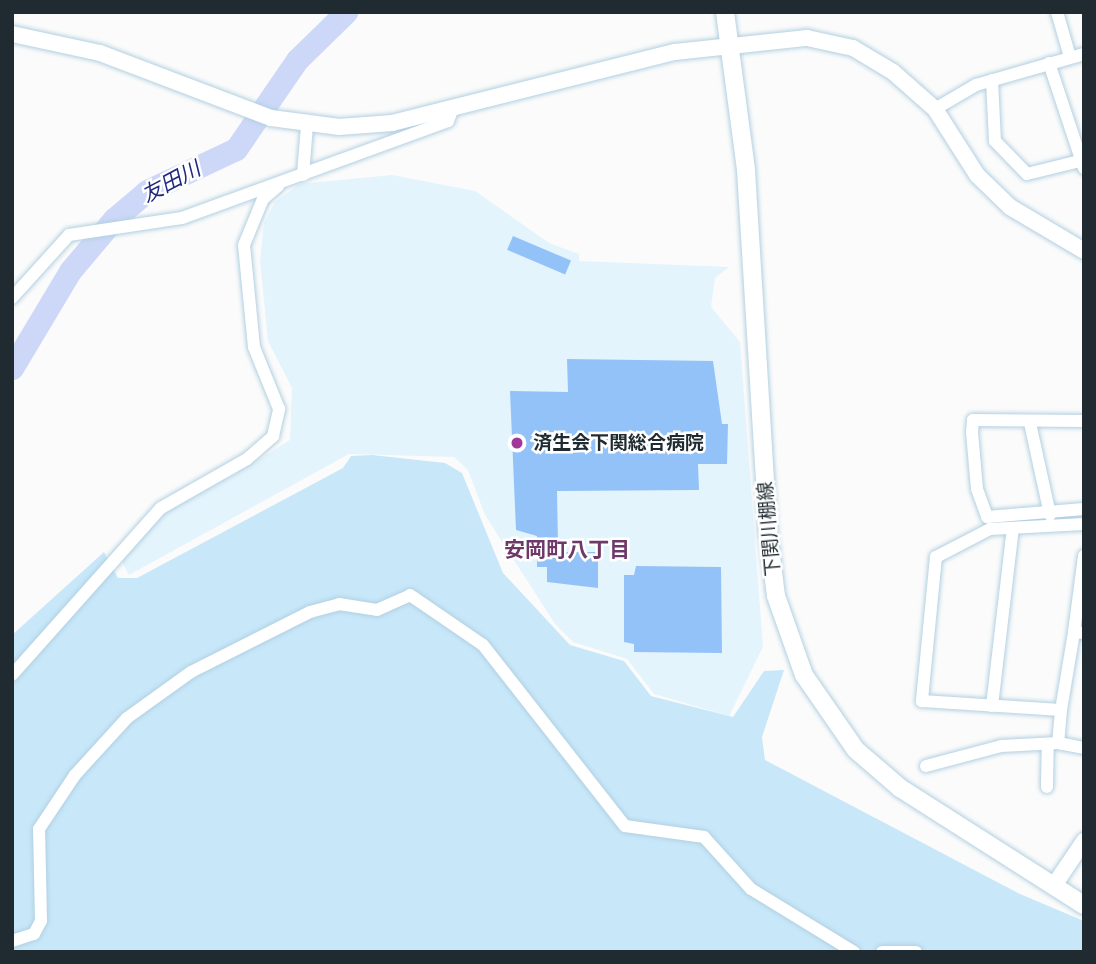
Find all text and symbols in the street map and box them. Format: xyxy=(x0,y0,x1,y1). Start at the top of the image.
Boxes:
water label: 友田川 xyxy=(137,156,205,208)
place label: 済生会下関総合病院 xyxy=(533,432,704,454)
marker: 済生会下関総合病院 xyxy=(507,433,527,453)
street label: 下関川棚線 xyxy=(754,481,784,577)
district label: 安岡町八丁目 xyxy=(504,537,630,563)

